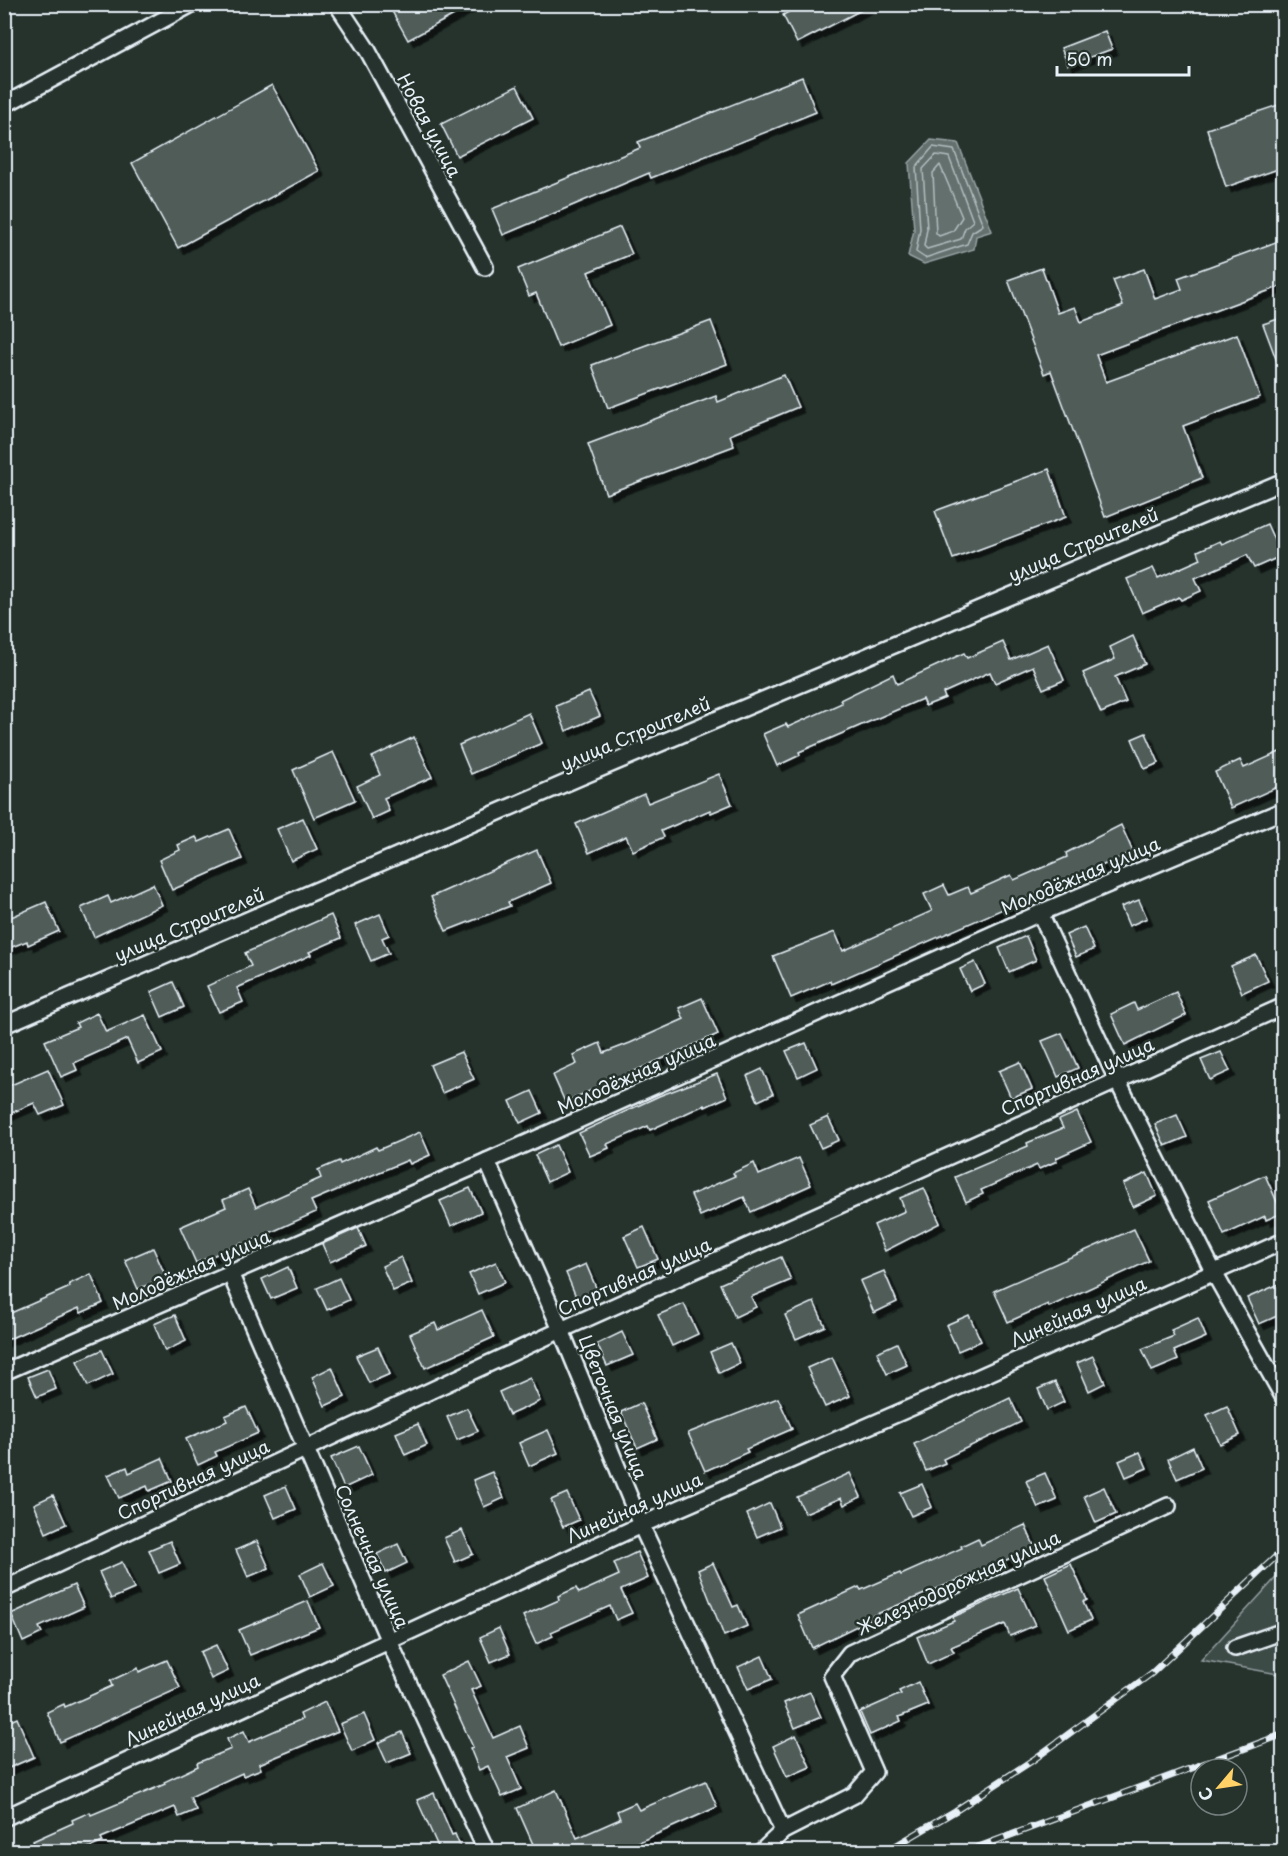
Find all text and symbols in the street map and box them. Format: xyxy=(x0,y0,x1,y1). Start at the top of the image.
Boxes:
scale bar xyxy=(1057,39,1189,77)
text: 50 m xyxy=(1066,45,1113,72)
street label: Новая улица xyxy=(391,68,469,183)
street label: улица Строителей xyxy=(1004,500,1162,588)
street label: улица Строителей xyxy=(556,689,714,777)
street label: Молодёжная улица xyxy=(996,829,1164,921)
street label: улица Строителей xyxy=(110,880,268,968)
street label: Молодёжная улица xyxy=(553,1026,720,1120)
street label: Спортивная улица xyxy=(996,1030,1159,1122)
street label: Молодёжная улица xyxy=(108,1222,275,1316)
street label: Спортивная улица xyxy=(553,1230,716,1322)
street label: Линейная улица xyxy=(1006,1269,1151,1353)
street label: Цветочная улица xyxy=(573,1331,656,1484)
street label: Спортивная улица xyxy=(112,1432,274,1526)
street label: Линейная улица xyxy=(562,1465,707,1549)
street label: Солнечная улица xyxy=(329,1480,417,1633)
street label: Железнодорожная улица xyxy=(852,1523,1065,1641)
street label: Линейная улица xyxy=(120,1666,265,1752)
north arrow xyxy=(1189,1757,1249,1817)
text: С xyxy=(1192,1784,1218,1806)

